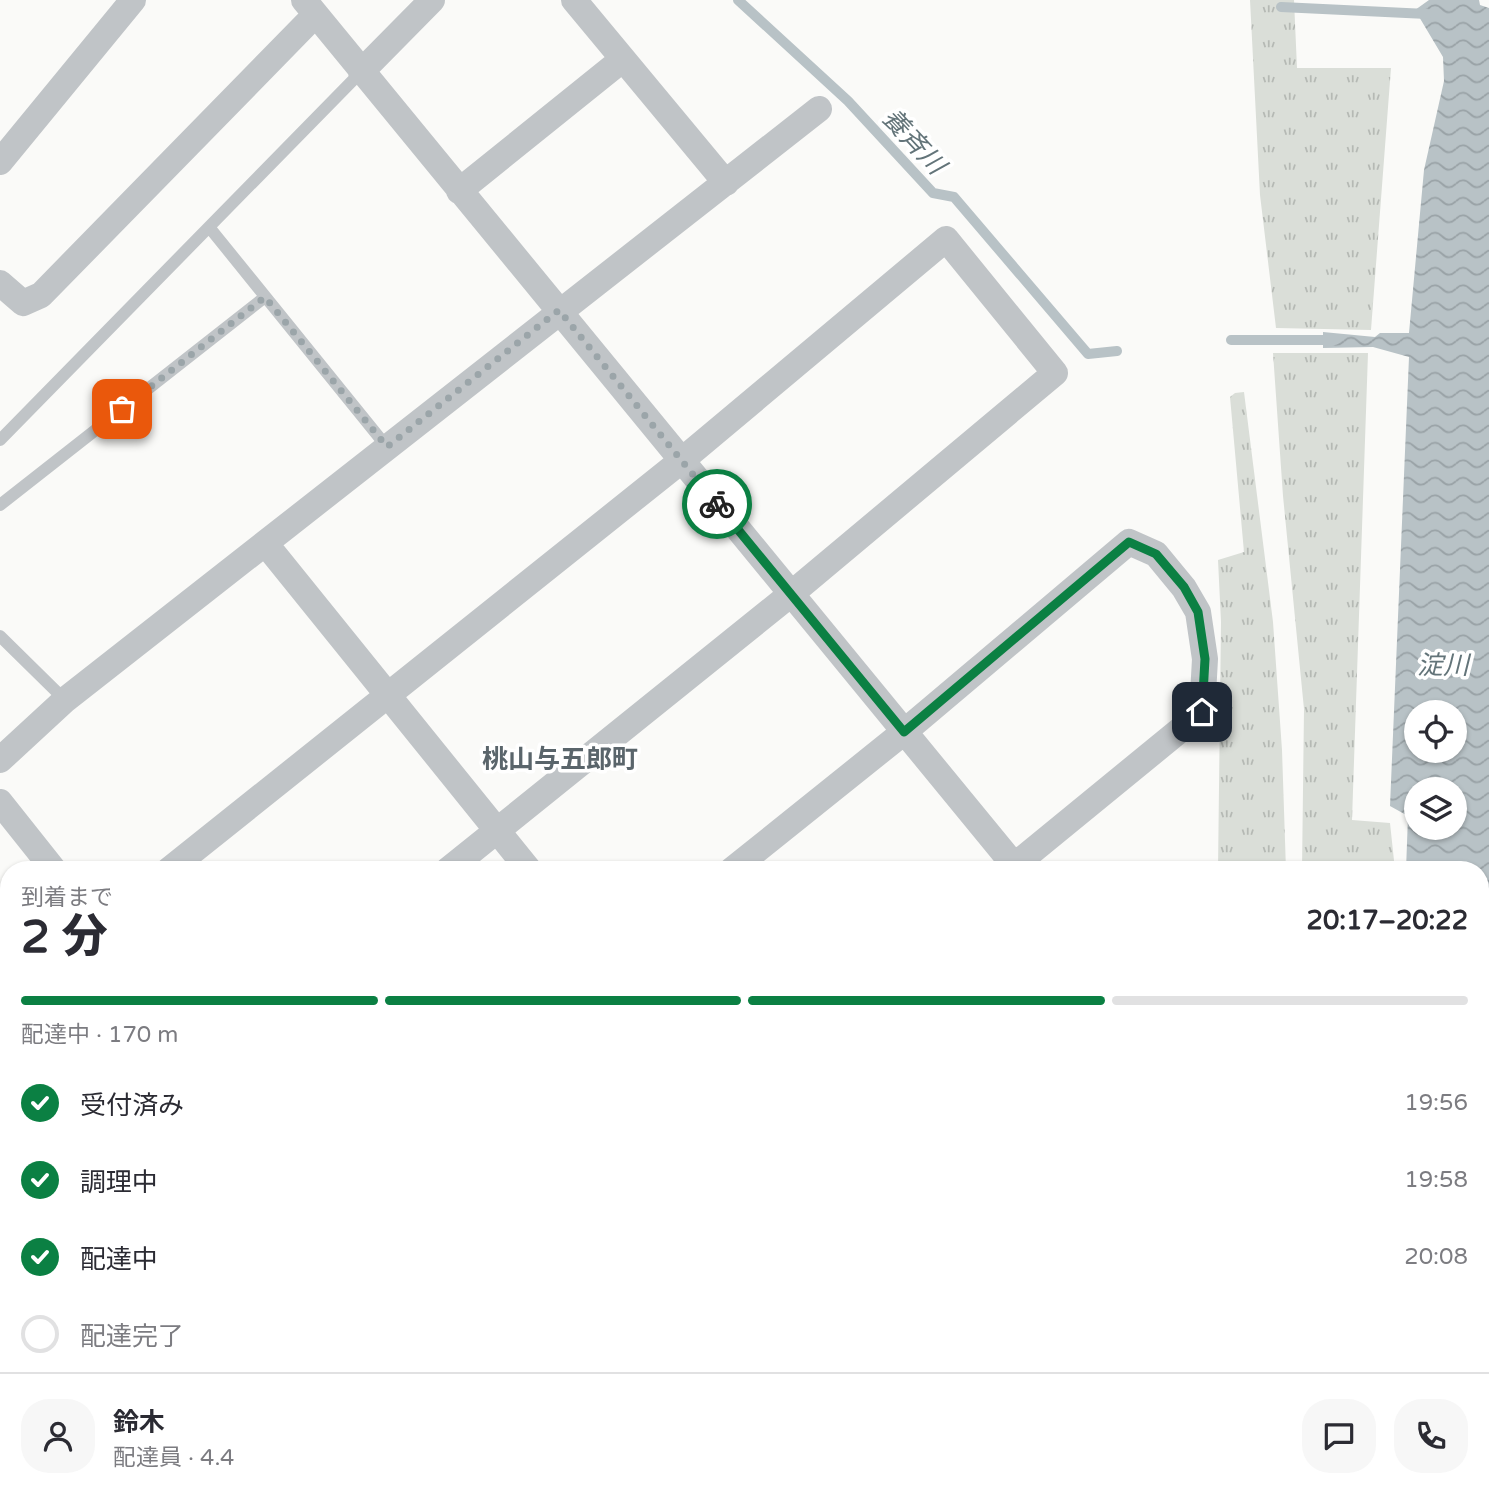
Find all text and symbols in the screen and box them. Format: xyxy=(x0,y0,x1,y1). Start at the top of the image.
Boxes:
water label: 養斉川 xyxy=(876,102,954,183)
pin xyxy=(92,379,152,439)
icon: bag xyxy=(103,390,141,428)
courier xyxy=(682,469,752,539)
icon: bike xyxy=(698,485,736,523)
water label: 淀川 xyxy=(1417,650,1472,681)
pin xyxy=(1172,682,1232,742)
icon: home xyxy=(1183,693,1221,731)
map controls xyxy=(1404,700,1467,840)
button: locate xyxy=(1404,700,1467,763)
district label: 桃山与五郎町 xyxy=(482,744,638,775)
button: layers xyxy=(1404,777,1467,840)
text: 到着まで xyxy=(21,884,113,912)
text: 20:17–20:22 xyxy=(1307,905,1468,936)
text: 2 分 xyxy=(21,910,108,965)
text: 配達中 · 170 m xyxy=(21,1021,178,1049)
icon: check xyxy=(21,1084,59,1122)
text: 19:56 xyxy=(1404,1089,1468,1117)
text: 受付済み xyxy=(80,1090,184,1121)
icon: check xyxy=(21,1161,59,1199)
text: 19:58 xyxy=(1404,1166,1468,1194)
text: 調理中 xyxy=(80,1167,158,1198)
icon: check xyxy=(21,1238,59,1276)
text: 20:08 xyxy=(1404,1243,1468,1271)
text: 配達中 xyxy=(80,1244,158,1275)
text: 配達完了 xyxy=(80,1321,184,1352)
button: person xyxy=(21,1399,95,1473)
button: chat xyxy=(1302,1399,1376,1473)
button: phone xyxy=(1394,1399,1468,1473)
text: 鈴木 xyxy=(113,1407,165,1438)
text: 配達員 · 4.4 xyxy=(113,1444,234,1472)

